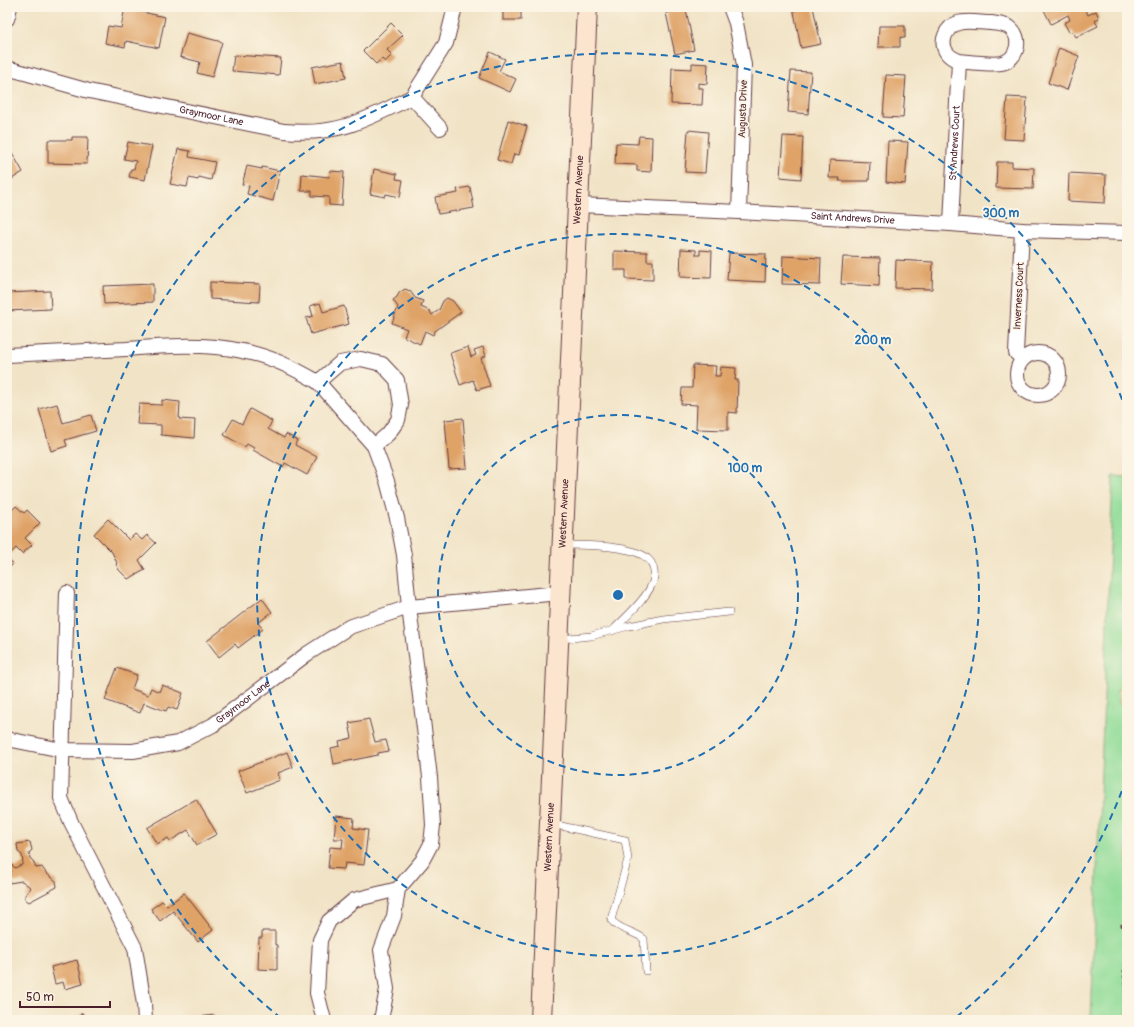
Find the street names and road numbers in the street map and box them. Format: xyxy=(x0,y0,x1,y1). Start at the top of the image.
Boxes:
street label: Augusta Drive xyxy=(736,80,750,138)
street label: Graymoor Lane xyxy=(178,104,244,129)
street label: St Andrews Court xyxy=(947,104,963,181)
street label: Western Avenue xyxy=(571,155,586,225)
street label: Saint Andrews Drive xyxy=(810,210,895,227)
street label: Inverness Court xyxy=(1011,261,1027,330)
street label: Western Avenue xyxy=(556,479,572,548)
street label: Graymoor Lane xyxy=(214,678,273,727)
street label: Western Avenue xyxy=(542,802,557,872)

